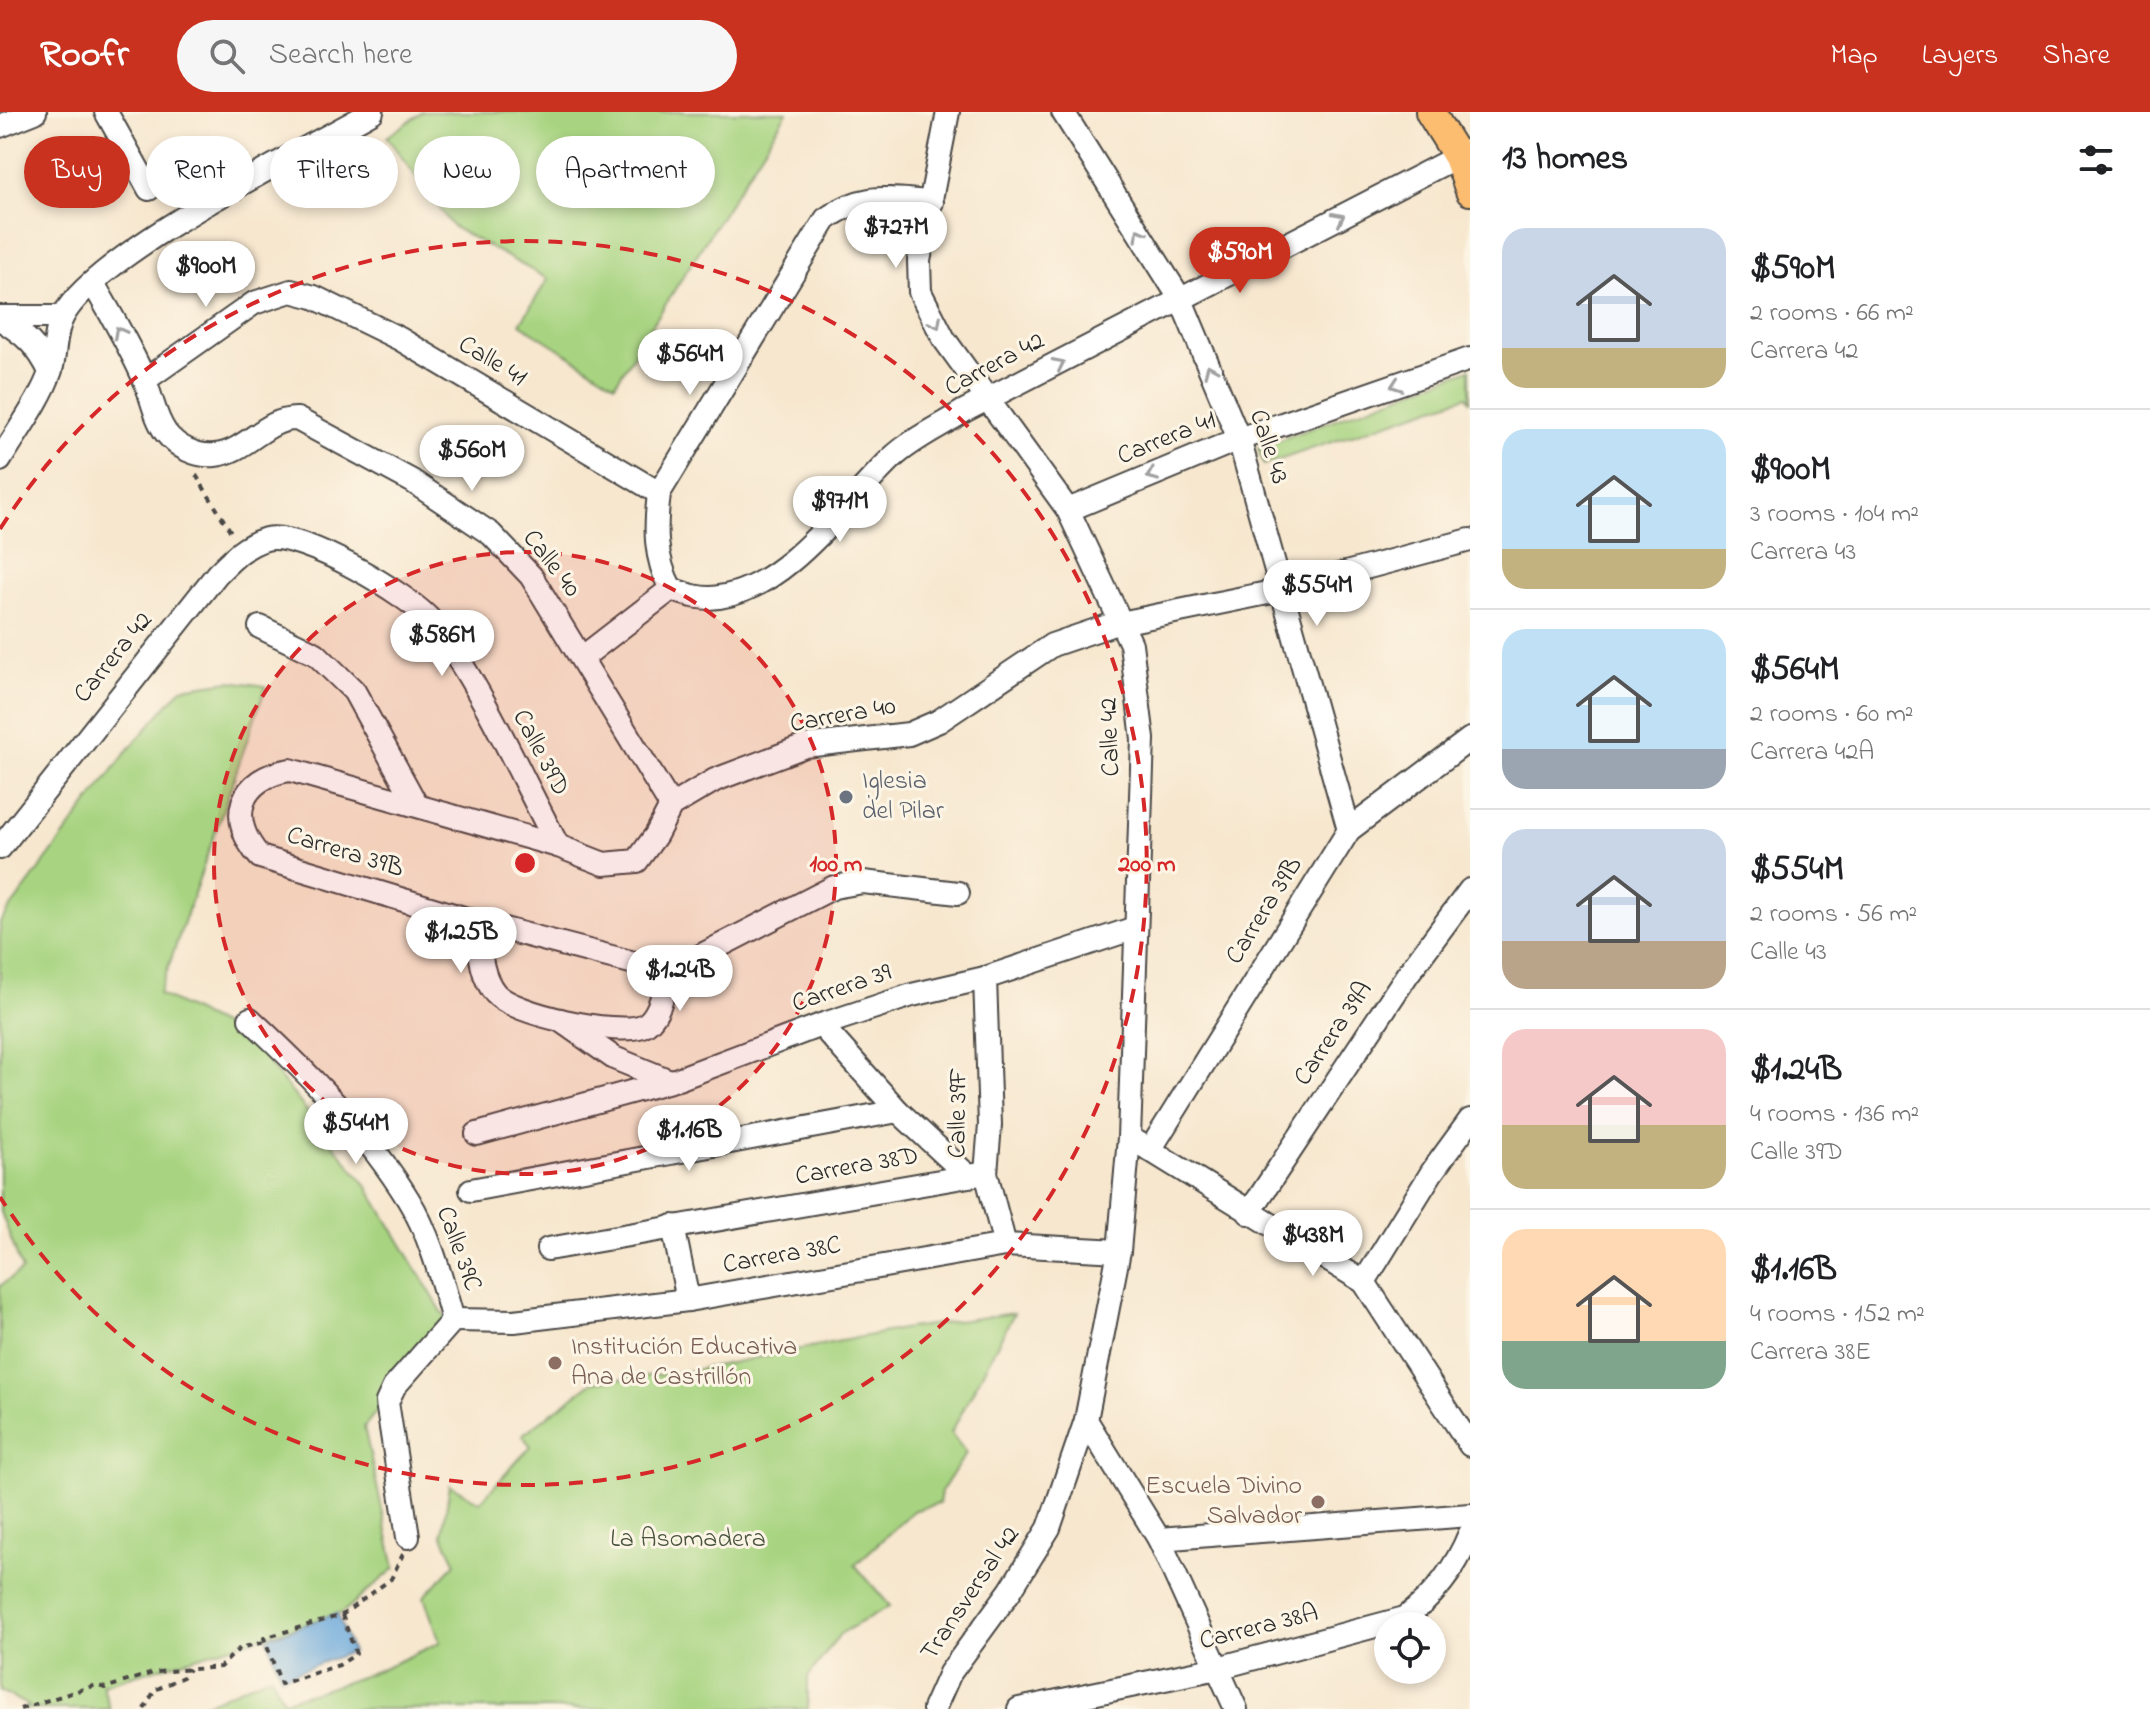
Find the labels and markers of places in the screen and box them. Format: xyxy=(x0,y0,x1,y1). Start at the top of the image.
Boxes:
pin: $727M xyxy=(840,202,952,270)
pin: $590M xyxy=(1184,227,1296,295)
pin: $900M xyxy=(150,241,262,309)
pin: $564M xyxy=(634,329,746,397)
pin: $560M xyxy=(416,425,528,493)
pin: $971M xyxy=(784,476,896,544)
pin: $554M xyxy=(1261,560,1373,628)
pin: $586M xyxy=(386,610,498,678)
place label: Iglesia del Pilar xyxy=(862,763,945,831)
marker: Iglesia del Pilar xyxy=(837,788,855,806)
centre of rings xyxy=(511,849,539,877)
pin: $1.25B xyxy=(396,907,526,975)
pin: $1.24B xyxy=(615,945,745,1013)
pin: $544M xyxy=(300,1098,412,1166)
pin: $1.16B xyxy=(624,1105,754,1173)
pin: $438M xyxy=(1257,1210,1369,1278)
place label: Institución Educativa Ana de Castrillón xyxy=(571,1329,797,1397)
marker: Institución Educativa Ana de Castrillón xyxy=(546,1354,564,1372)
place label: Escuela Divino Salvador xyxy=(1145,1468,1303,1536)
marker: Escuela Divino Salvador xyxy=(1309,1493,1327,1511)

